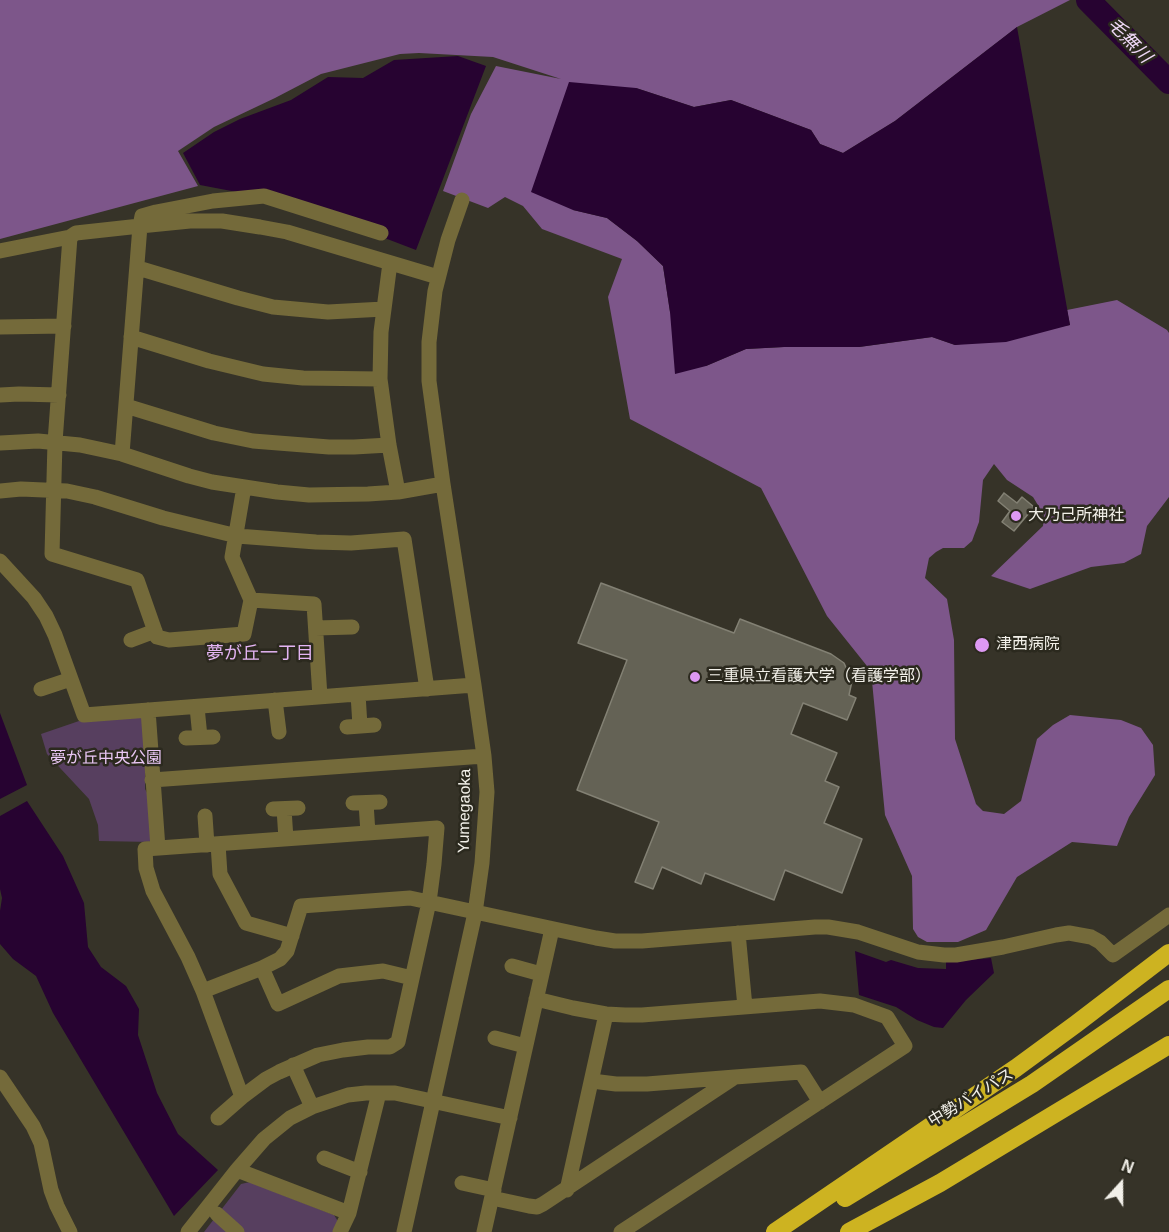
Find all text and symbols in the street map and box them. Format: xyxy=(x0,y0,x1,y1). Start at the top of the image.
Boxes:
water label: 毛無川 xyxy=(1102,14,1156,68)
place label: 大乃己所神社 xyxy=(1028,506,1124,526)
marker: 大乃己所神社 xyxy=(1009,509,1023,523)
place label: 津西病院 xyxy=(996,635,1060,655)
marker: 津西病院 xyxy=(973,636,991,654)
district label: 夢が丘一丁目 xyxy=(206,643,314,665)
place label: 三重県立看護大学（看護学部） xyxy=(707,667,931,687)
marker: 三重県立看護大学（看護学部） xyxy=(688,670,702,684)
park label: 夢が丘中央公園 xyxy=(50,749,162,769)
street label: Yumegaoka xyxy=(455,769,475,853)
street label: 中勢バイパス xyxy=(925,1065,1017,1131)
north arrow xyxy=(1091,1154,1151,1214)
text: N xyxy=(1119,1157,1136,1177)

